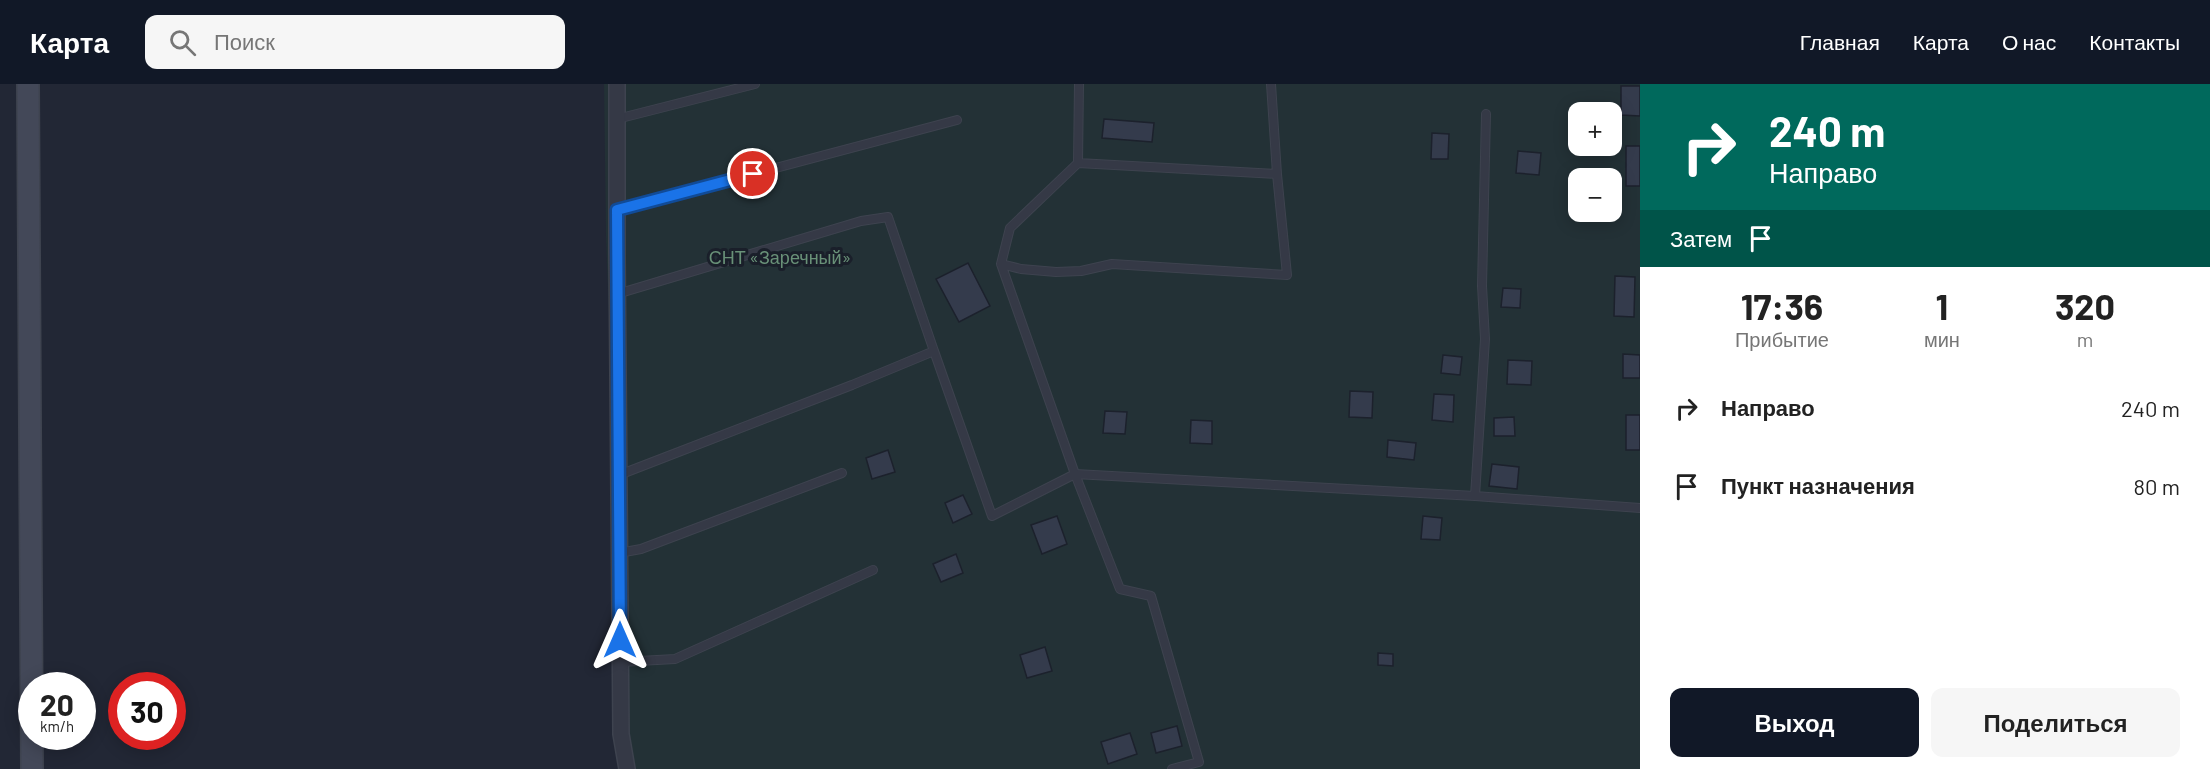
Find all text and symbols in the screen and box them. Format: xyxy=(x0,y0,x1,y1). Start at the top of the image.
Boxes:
search box xyxy=(145,15,565,69)
text: Карта xyxy=(30,25,109,59)
icon: search xyxy=(166,26,199,59)
text: Поиск xyxy=(214,28,275,54)
text: Главная xyxy=(1800,29,1880,54)
text: Карта xyxy=(1913,29,1969,54)
text: О нас xyxy=(2002,29,2056,54)
text: Контакты xyxy=(2089,29,2180,54)
map controls xyxy=(1568,102,1622,222)
button: + xyxy=(1568,102,1622,156)
text: 240 m xyxy=(1769,105,1885,155)
icon: right xyxy=(1670,108,1748,186)
pin xyxy=(727,148,778,199)
text: Направо xyxy=(1769,156,1877,188)
icon: arrive xyxy=(736,157,769,190)
button: − xyxy=(1568,168,1622,222)
icon: arrive xyxy=(1744,222,1777,255)
text: Затем xyxy=(1670,225,1732,251)
park label: СНТ «Заречный» xyxy=(709,246,851,268)
text: 17:36 xyxy=(1741,284,1823,327)
text: 1 xyxy=(1936,284,1948,327)
text: 320 xyxy=(2055,284,2115,327)
text: Прибытие xyxy=(1735,327,1829,351)
text: мин xyxy=(1924,327,1960,351)
text: m xyxy=(2077,327,2093,351)
icon: right xyxy=(1670,392,1703,425)
text: Направо xyxy=(1721,394,1815,420)
text: 240 m xyxy=(2121,395,2180,421)
icon: arrive xyxy=(1670,470,1703,503)
text: Пункт назначения xyxy=(1721,472,1915,498)
text: 80 m xyxy=(2134,473,2180,499)
position arrow xyxy=(588,608,652,672)
speed limit sign: 30 xyxy=(108,672,186,750)
text: 20 xyxy=(40,686,74,722)
button: Выход xyxy=(1670,688,1919,757)
button: Поделиться xyxy=(1931,688,2180,757)
text: km/h xyxy=(40,717,74,735)

